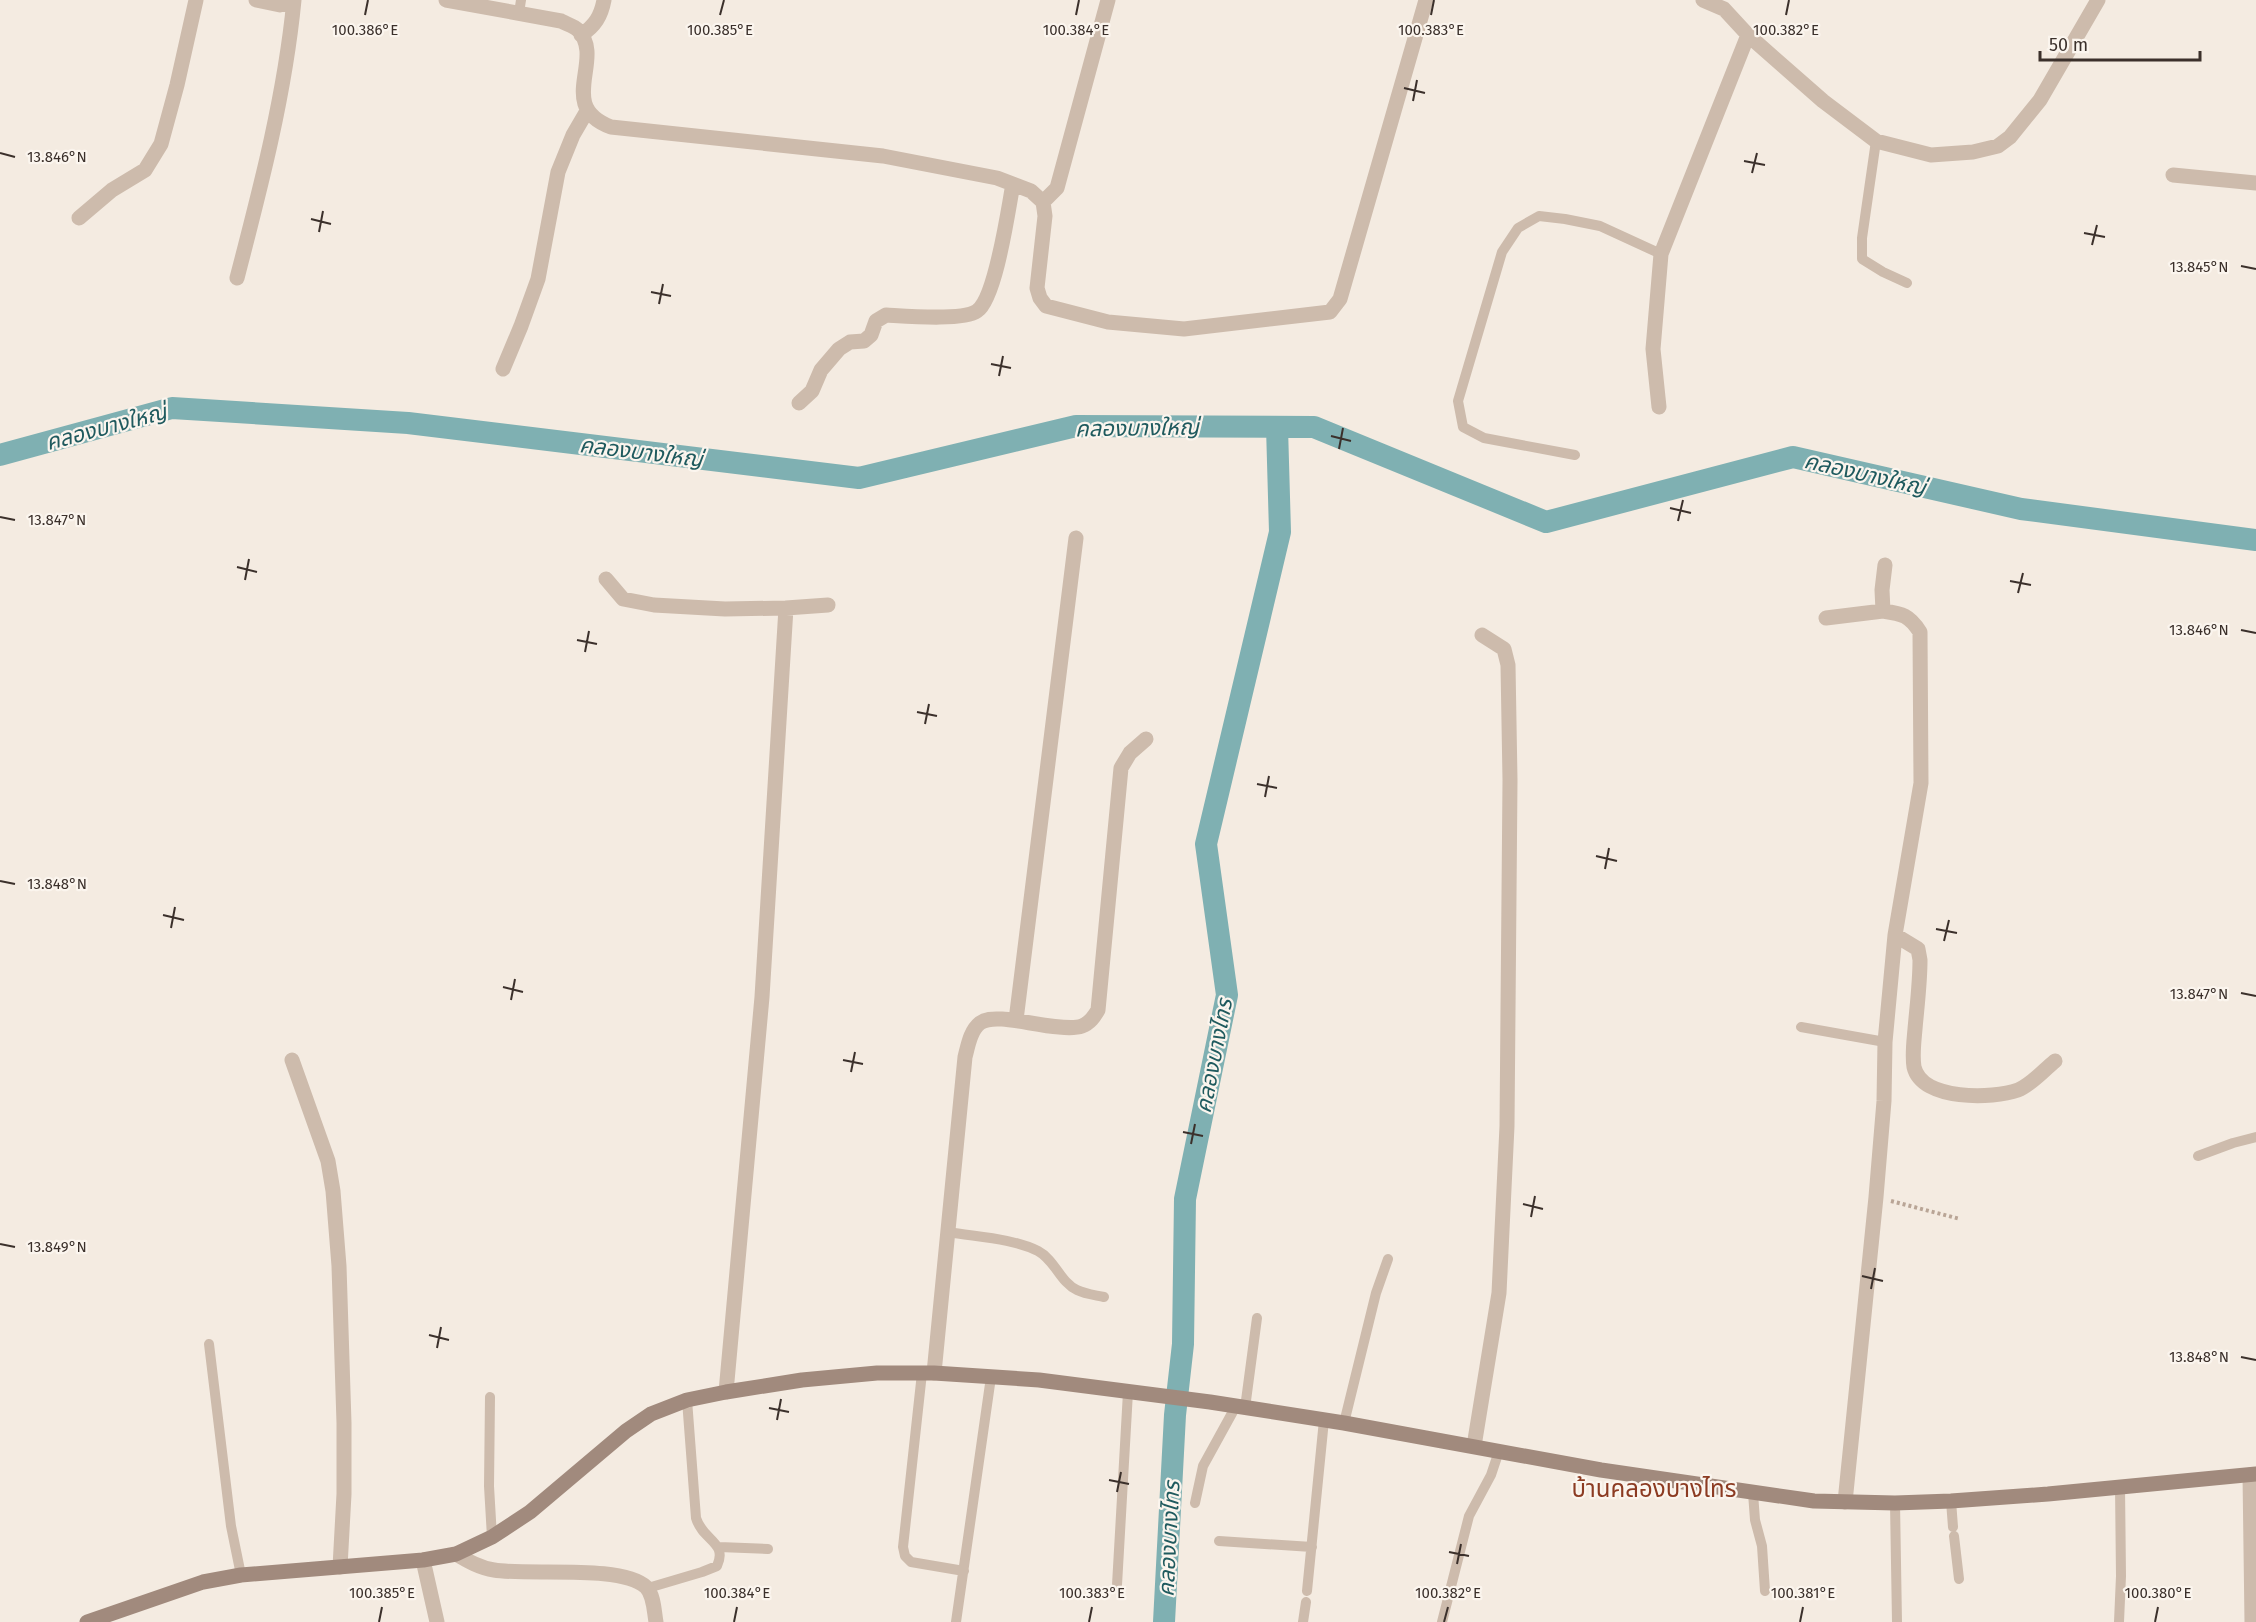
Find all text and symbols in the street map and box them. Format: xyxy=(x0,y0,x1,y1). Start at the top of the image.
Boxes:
text: 100.386°E xyxy=(332,21,398,39)
text: 100.385°E xyxy=(687,21,753,39)
text: 100.384°E xyxy=(1043,21,1109,39)
text: 100.383°E xyxy=(1398,21,1464,39)
text: 100.382°E xyxy=(1753,21,1819,39)
scale bar xyxy=(2040,24,2200,62)
text: 50 m xyxy=(2049,34,2088,56)
text: 13.846°N xyxy=(27,148,87,166)
text: 13.845°N xyxy=(2169,258,2229,276)
water label: คลองบางใหญ่ xyxy=(43,397,172,456)
water label: คลองบางใหญ่ xyxy=(1075,413,1202,443)
water label: คลองบางใหญ่ xyxy=(578,431,707,473)
water label: คลองบางใหญ่ xyxy=(1802,447,1931,502)
text: 13.847°N xyxy=(28,511,86,529)
text: 13.846°N xyxy=(2169,621,2229,639)
text: 13.848°N xyxy=(27,875,87,893)
text: 13.847°N xyxy=(2170,985,2228,1003)
water label: คลองบางไทร xyxy=(1190,995,1239,1115)
text: 13.849°N xyxy=(27,1238,87,1256)
text: 13.848°N xyxy=(2169,1348,2229,1366)
district label: บ้านคลองบางไทร xyxy=(1572,1475,1736,1503)
water label: คลองบางไทร xyxy=(1152,1478,1186,1597)
text: 100.385°E xyxy=(349,1584,415,1602)
text: 100.384°E xyxy=(704,1584,770,1602)
text: 100.383°E xyxy=(1059,1584,1125,1602)
text: 100.382°E xyxy=(1415,1584,1481,1602)
text: 100.381°E xyxy=(1771,1584,1835,1602)
text: 100.380°E xyxy=(2125,1584,2191,1602)

